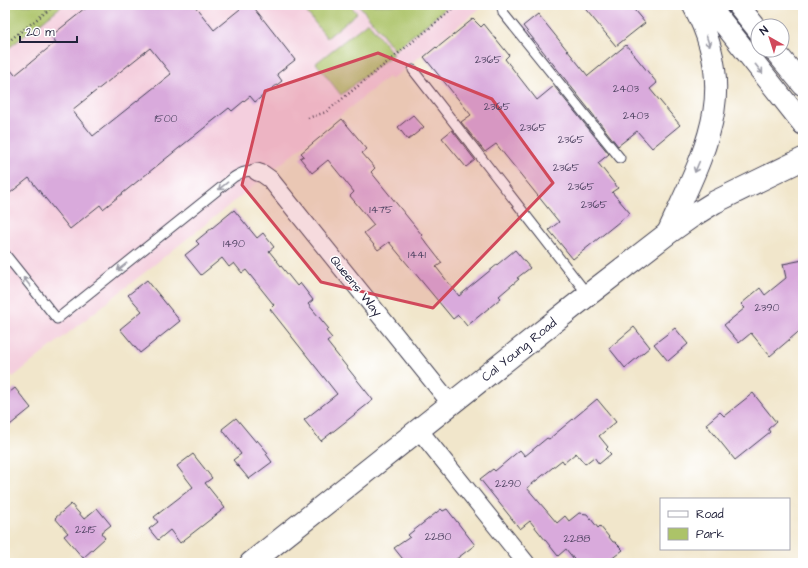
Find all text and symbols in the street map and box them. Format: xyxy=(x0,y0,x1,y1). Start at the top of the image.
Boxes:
scale bar xyxy=(20,18,77,44)
north arrow xyxy=(750,18,790,58)
text: N xyxy=(757,23,771,39)
text: 20 m xyxy=(26,24,55,41)
one-way arrow xyxy=(705,34,712,47)
house number: 2365 xyxy=(475,52,501,67)
one-way arrow xyxy=(755,63,763,74)
house number: 2403 xyxy=(613,81,640,96)
house number: 2365 xyxy=(484,99,510,114)
house number: 2403 xyxy=(623,108,650,123)
house number: 1500 xyxy=(154,111,178,126)
house number: 2365 xyxy=(520,120,546,135)
house number: 2365 xyxy=(558,132,584,147)
house number: 2365 xyxy=(553,160,579,175)
one-way arrow xyxy=(693,160,700,172)
house number: 2365 xyxy=(568,179,594,194)
one-way arrow xyxy=(218,182,229,190)
house number: 2365 xyxy=(581,197,607,212)
house number: 1475 xyxy=(369,202,393,217)
house number: 1490 xyxy=(223,236,245,251)
house number: 1441 xyxy=(408,247,426,262)
street label: Queens Way xyxy=(325,252,386,321)
one-way arrow xyxy=(116,263,127,272)
one-way arrow xyxy=(23,276,32,287)
house number: 2390 xyxy=(754,300,780,315)
street label: Cal Young Road xyxy=(478,314,561,387)
house number: 2290 xyxy=(495,476,521,491)
legend xyxy=(660,498,790,550)
text: Road xyxy=(696,506,724,523)
house number: 2215 xyxy=(75,522,97,537)
text: Park xyxy=(696,526,724,543)
house number: 2280 xyxy=(425,529,451,544)
house number: 2288 xyxy=(564,531,590,546)

